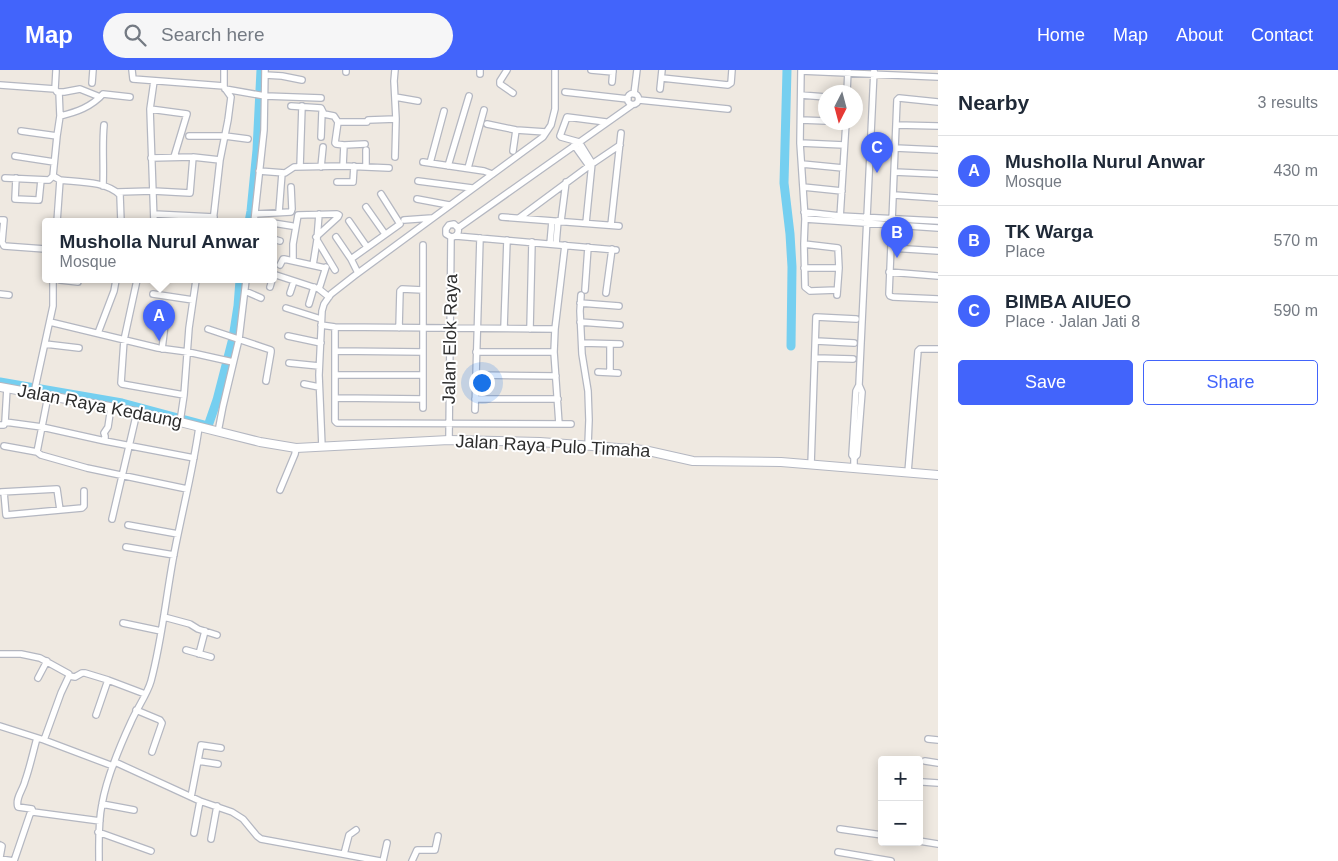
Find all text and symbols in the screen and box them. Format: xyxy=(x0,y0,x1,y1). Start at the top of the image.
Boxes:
search box xyxy=(103,13,453,58)
text: Map xyxy=(25,21,73,48)
icon: search xyxy=(121,21,149,49)
text: Search here xyxy=(161,24,265,45)
text: Home xyxy=(1037,25,1085,45)
text: Map xyxy=(1113,25,1148,45)
text: About xyxy=(1176,25,1223,45)
text: Contact xyxy=(1251,25,1313,45)
north arrow xyxy=(818,85,863,130)
text: Nearby xyxy=(958,91,1029,114)
text: 3 results xyxy=(1258,94,1318,111)
pin: C xyxy=(861,132,893,173)
text: Musholla Nurul Anwar xyxy=(1005,151,1205,172)
text: A xyxy=(968,162,980,179)
text: 430 m xyxy=(1274,162,1318,179)
text: Mosque xyxy=(1005,173,1062,190)
pin: B xyxy=(881,217,913,258)
popup xyxy=(42,218,277,283)
text: TK Warga xyxy=(1005,221,1093,242)
text: Musholla Nurul Anwar xyxy=(60,231,259,252)
text: B xyxy=(968,232,980,249)
text: 570 m xyxy=(1274,232,1318,249)
text: Place xyxy=(1005,243,1045,260)
text: Mosque xyxy=(60,253,116,270)
street label: Jalan Elok Raya xyxy=(439,273,461,404)
text: BIMBA AIUEO xyxy=(1005,291,1131,312)
pin: A xyxy=(143,300,175,341)
text: C xyxy=(968,302,980,319)
text: 590 m xyxy=(1274,302,1318,319)
text: Place · Jalan Jati 8 xyxy=(1005,313,1140,330)
button: Save xyxy=(958,360,1133,405)
button: Share xyxy=(1143,360,1318,405)
your location xyxy=(469,370,495,396)
street label: Jalan Raya Kedaung xyxy=(16,380,184,432)
street label: Jalan Raya Pulo Timaha xyxy=(455,431,652,461)
map controls xyxy=(878,756,923,846)
button: + xyxy=(878,756,923,801)
button: − xyxy=(878,801,923,846)

